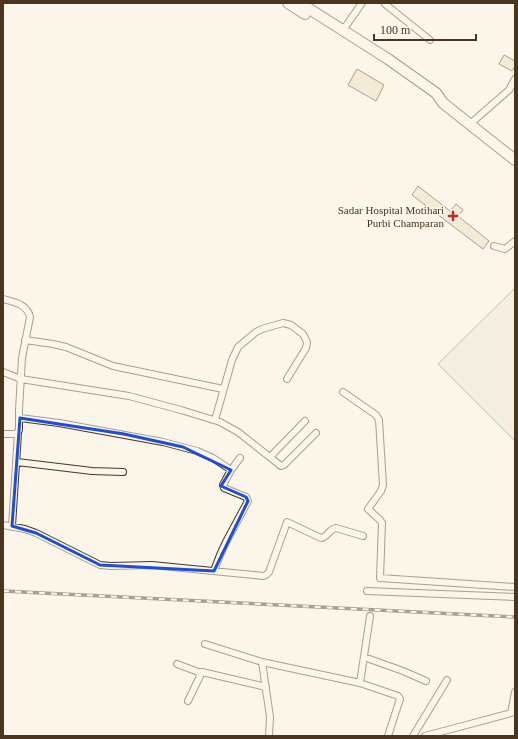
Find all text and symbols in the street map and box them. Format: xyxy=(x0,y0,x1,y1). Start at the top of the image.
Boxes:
scale bar xyxy=(374,16,476,42)
text: 100 m xyxy=(380,23,411,37)
place label: Sadar Hospital Motihari Purbi Champaran xyxy=(338,204,444,229)
marker: Sadar Hospital Motihari Purbi Champaran xyxy=(447,210,459,222)

